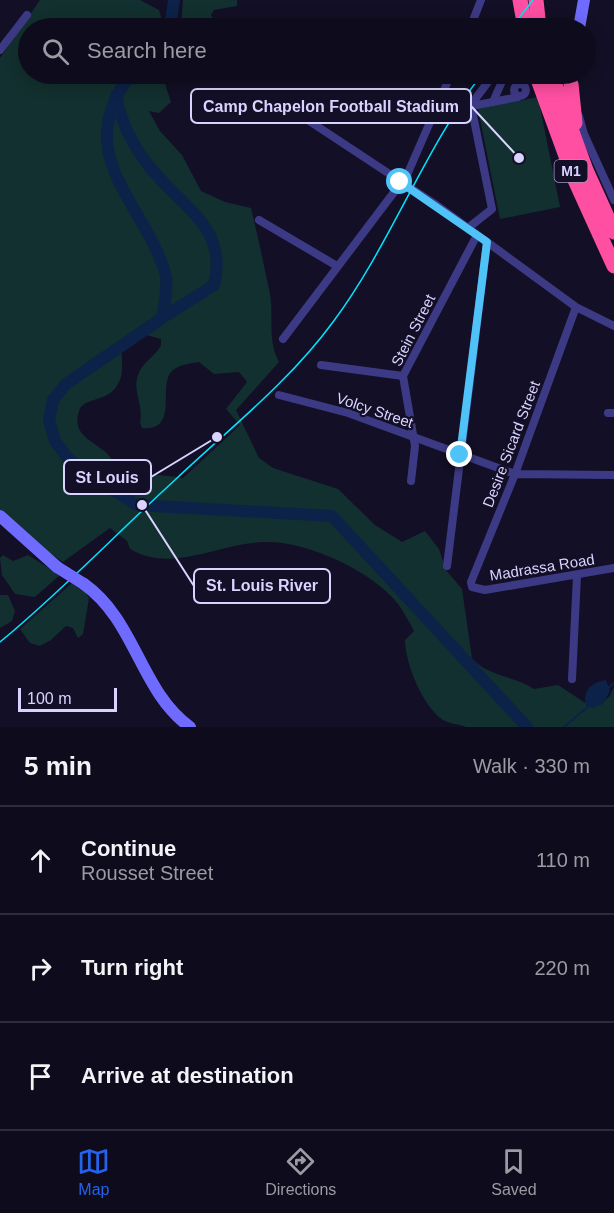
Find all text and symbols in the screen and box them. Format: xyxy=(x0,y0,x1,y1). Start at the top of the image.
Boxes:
search box xyxy=(18,18,596,84)
icon: search xyxy=(39,35,72,68)
text: Search here xyxy=(87,38,207,63)
callout: Camp Chapelon Football Stadium xyxy=(191,89,471,123)
text: Camp Chapelon Football Stadium xyxy=(203,98,459,115)
road number: M1 xyxy=(554,160,588,182)
route start xyxy=(386,168,412,194)
street label: Stein Street xyxy=(388,290,439,369)
street label: Desire Sicard Street xyxy=(479,378,543,510)
street label: Volcy Street xyxy=(334,389,416,431)
route end xyxy=(446,441,472,467)
callout: St Louis xyxy=(64,460,151,494)
text: St Louis xyxy=(75,469,139,486)
street label: Madrassa Road xyxy=(488,550,596,584)
callout: St. Louis River xyxy=(194,569,330,603)
text: St. Louis River xyxy=(206,577,318,594)
scale bar xyxy=(18,685,117,712)
text: 100 m xyxy=(27,690,71,707)
text: 5 min xyxy=(24,751,92,781)
text: Walk · 330 m xyxy=(473,755,590,777)
text: Continue xyxy=(81,836,176,861)
icon: ahead xyxy=(24,844,57,877)
text: 110 m xyxy=(536,849,590,871)
text: Rousset Street xyxy=(81,862,213,884)
icon: right xyxy=(24,952,57,985)
text: Turn right xyxy=(81,955,183,980)
text: 220 m xyxy=(534,957,590,979)
icon: arrive xyxy=(24,1060,57,1093)
text: Arrive at destination xyxy=(81,1063,294,1088)
tab: Map xyxy=(77,1145,110,1199)
tab: Directions xyxy=(265,1145,336,1199)
tab: Saved xyxy=(491,1145,537,1199)

